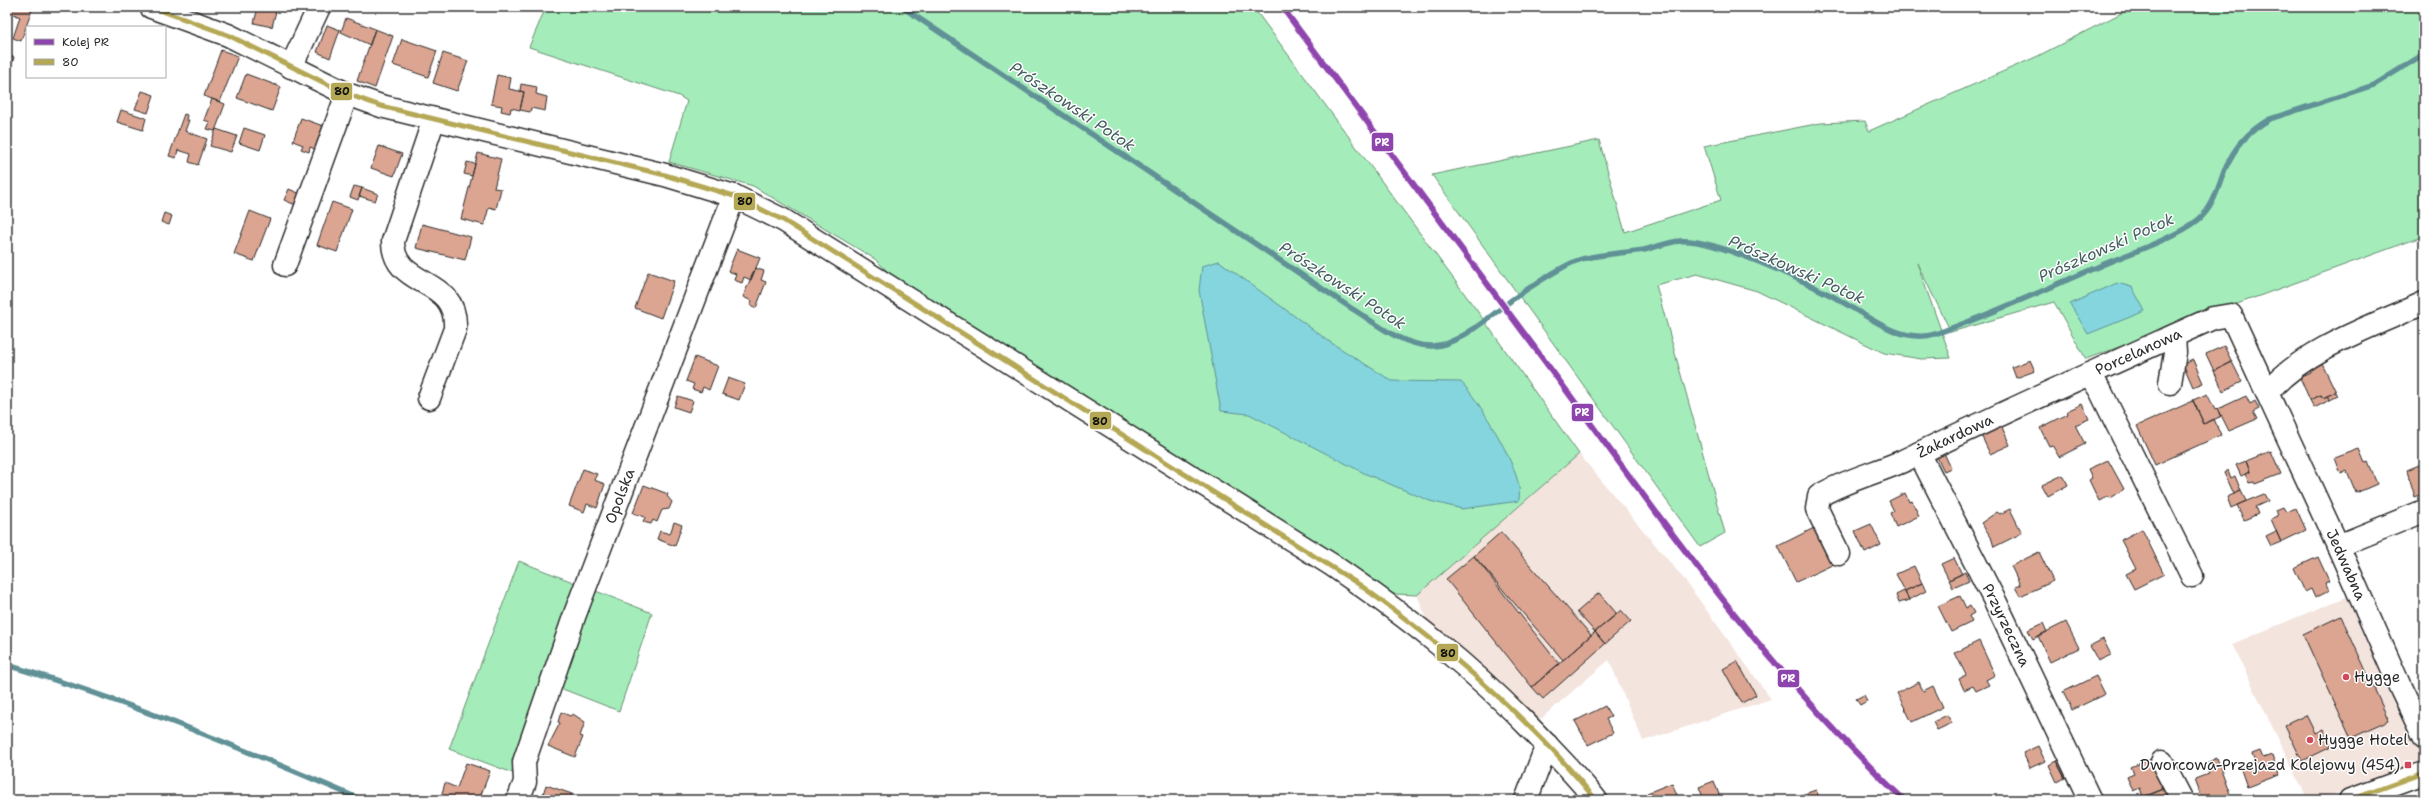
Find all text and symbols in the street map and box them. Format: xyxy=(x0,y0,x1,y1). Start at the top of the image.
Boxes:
legend xyxy=(26,26,166,78)
text: Kolej PR xyxy=(62,34,109,50)
text: 80 xyxy=(62,54,79,70)
water label: Prószkowski Potok xyxy=(1006,57,1139,156)
line badge: 80 xyxy=(330,82,353,101)
text: 80 xyxy=(334,84,350,99)
line badge: PR xyxy=(1371,132,1394,152)
text: PR xyxy=(1375,135,1389,150)
line badge: 80 xyxy=(733,192,756,211)
text: 80 xyxy=(737,194,753,209)
water label: Prószkowski Potok xyxy=(2035,208,2177,287)
water label: Prószkowski Potok xyxy=(1726,230,1868,309)
water label: Prószkowski Potok xyxy=(1275,237,1410,334)
street label: Porcelanowa xyxy=(2092,323,2186,380)
line badge: PR xyxy=(1571,403,1594,422)
text: PR xyxy=(1575,405,1589,420)
street label: Żakardowa xyxy=(1913,409,1997,463)
line badge: 80 xyxy=(1089,411,1112,430)
text: 80 xyxy=(1092,414,1108,429)
street label: Opolska xyxy=(600,465,640,527)
street label: Jedwabna xyxy=(2322,526,2371,604)
street label: Przyrzeczna xyxy=(1978,580,2035,671)
line badge: 80 xyxy=(1436,643,1459,662)
text: 80 xyxy=(1440,646,1456,661)
place label: Hygge xyxy=(2354,667,2400,687)
line badge: PR xyxy=(1777,669,1800,688)
text: PR xyxy=(1781,671,1795,686)
marker: Hygge xyxy=(2341,672,2351,682)
place label: Hygge Hotel xyxy=(2318,730,2409,750)
marker: Hygge Hotel xyxy=(2305,735,2315,745)
place label: Dworcowa-Przejazd Kolejowy (454) xyxy=(2140,755,2400,775)
marker: Dworcowa-Przejazd Kolejowy (454) xyxy=(2403,760,2413,770)

